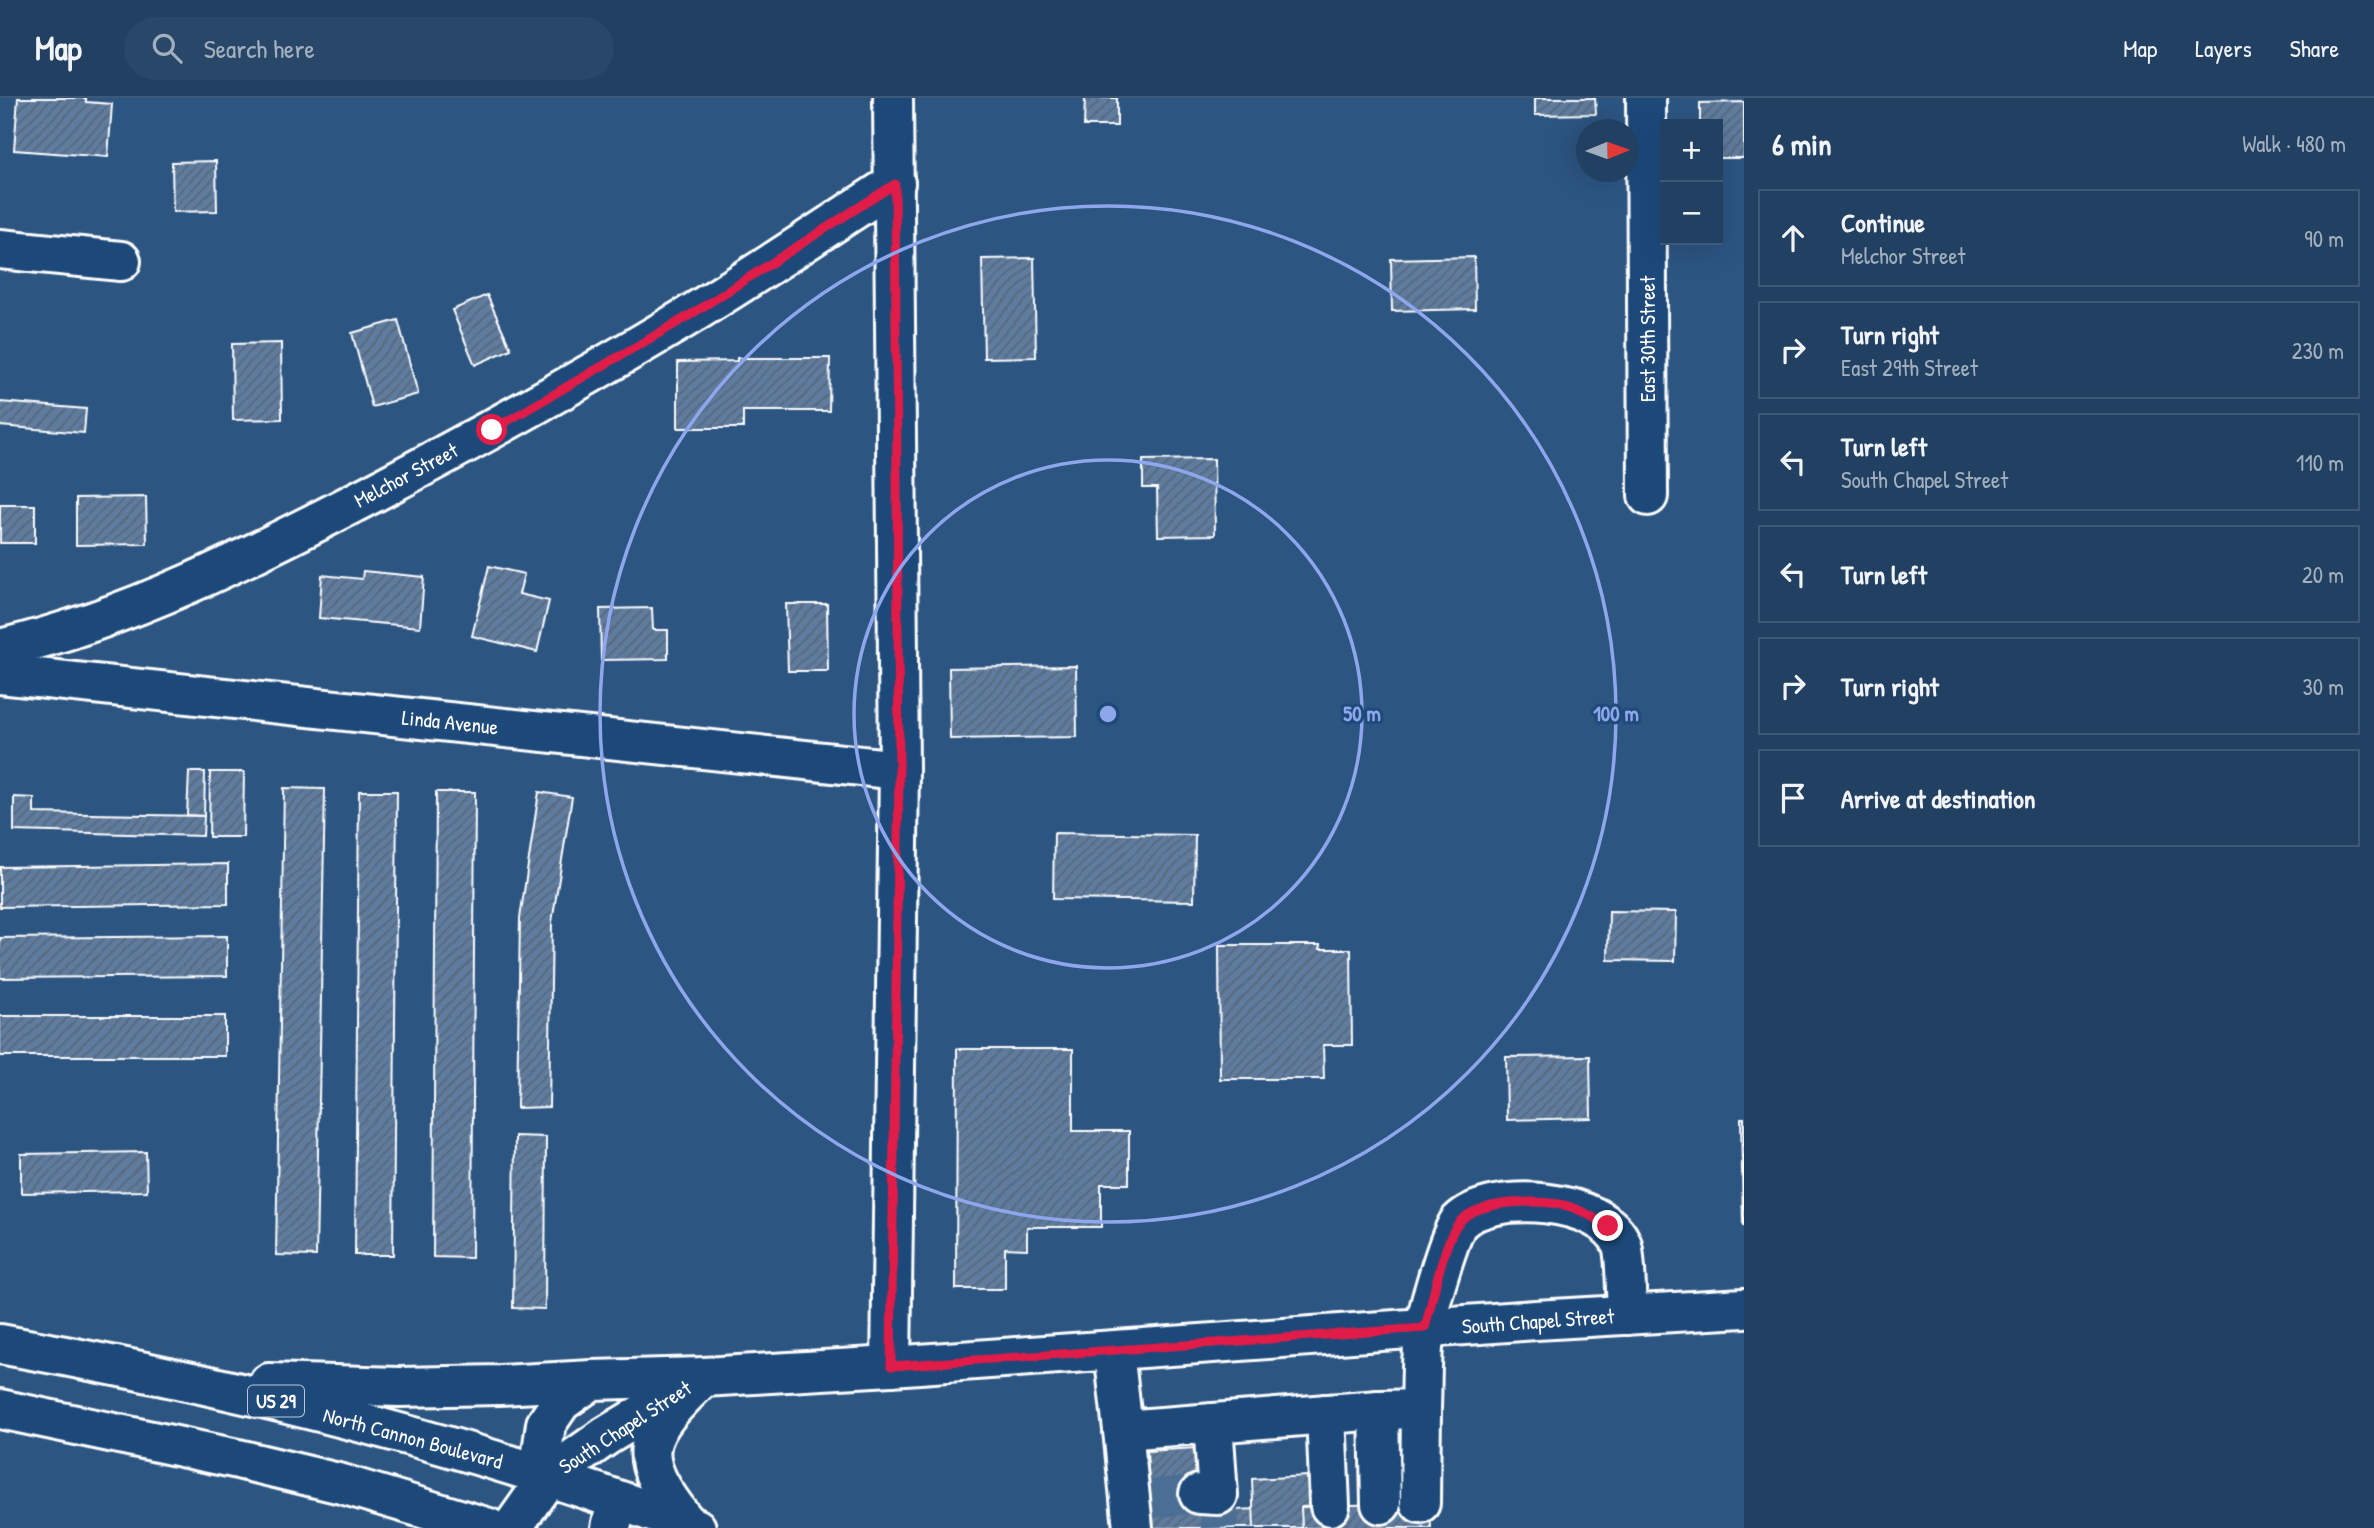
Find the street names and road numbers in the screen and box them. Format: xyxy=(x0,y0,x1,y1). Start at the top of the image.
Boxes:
street label: East 30th Street xyxy=(1633,275,1662,402)
street label: Melchor Street xyxy=(349,435,464,514)
street label: Linda Avenue xyxy=(400,703,500,741)
street label: South Chapel Street xyxy=(1461,1301,1616,1341)
street label: South Chapel Street xyxy=(553,1373,698,1481)
road number: US 29 xyxy=(248,1386,304,1416)
street label: North Cannon Boulevard xyxy=(320,1400,506,1476)

